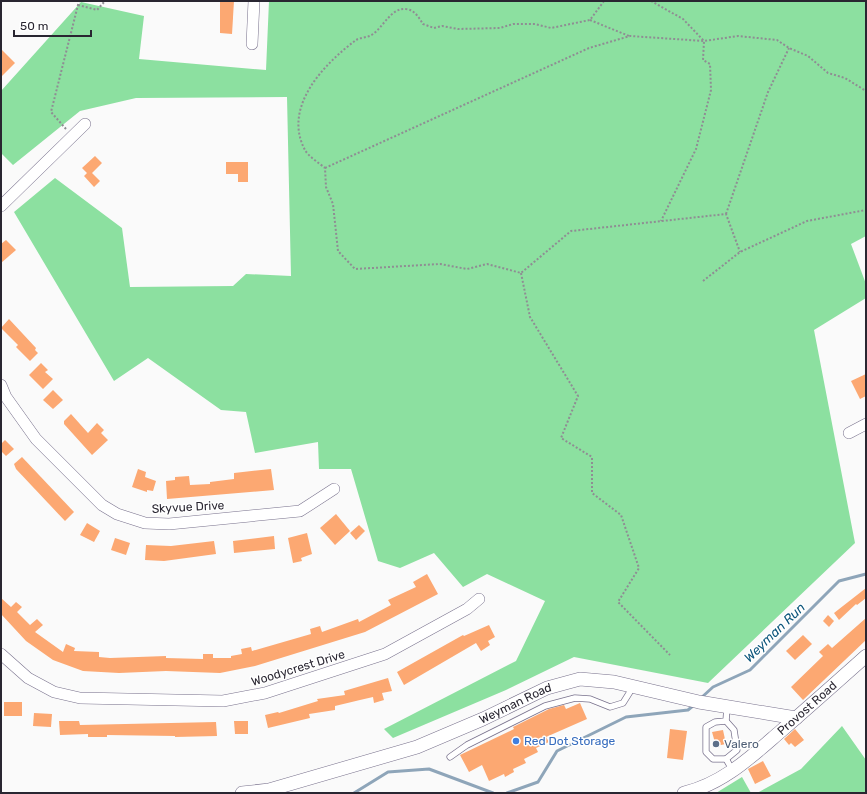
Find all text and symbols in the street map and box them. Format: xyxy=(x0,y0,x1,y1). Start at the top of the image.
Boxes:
scale bar xyxy=(14,12,91,38)
text: 50 m xyxy=(20,19,48,33)
street label: Skyvue Drive xyxy=(151,498,225,516)
water label: Weyman Run xyxy=(741,600,808,665)
street label: Woodycrest Drive xyxy=(250,647,347,689)
street label: Provost Road xyxy=(774,678,840,738)
street label: Weyman Road xyxy=(477,680,553,727)
place label: Red Dot Storage xyxy=(524,734,616,748)
marker: Red Dot Storage xyxy=(511,736,521,746)
place label: Valero xyxy=(724,737,759,751)
marker: Valero xyxy=(711,739,721,749)

